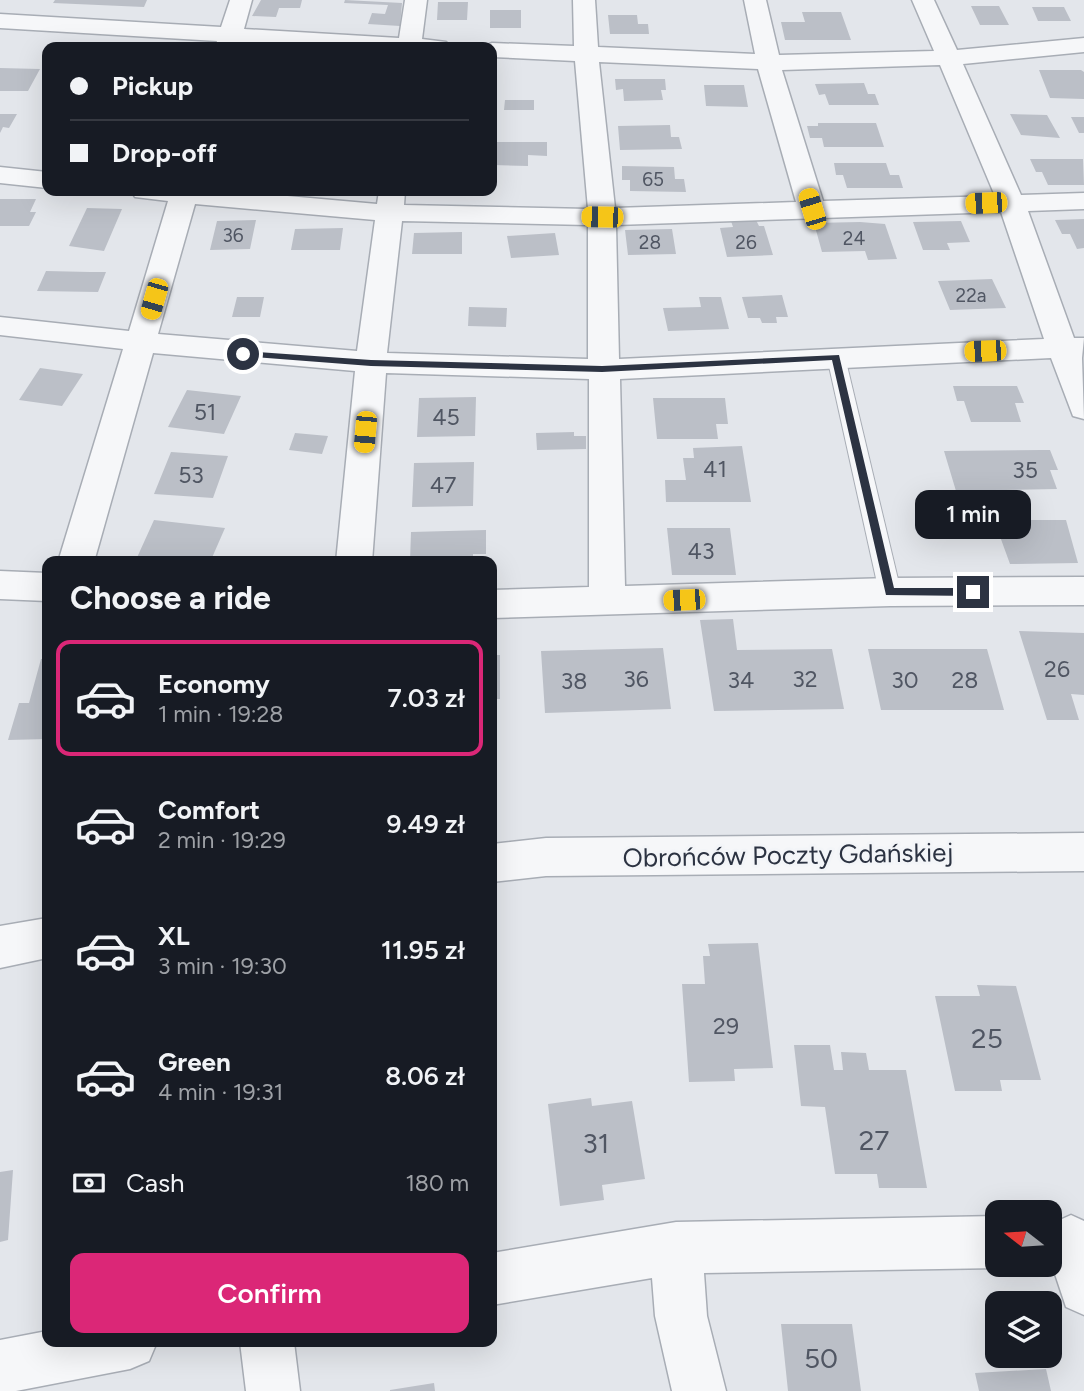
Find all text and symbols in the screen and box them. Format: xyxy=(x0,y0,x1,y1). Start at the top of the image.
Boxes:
text: Pickup xyxy=(112,70,193,102)
text: Drop-off xyxy=(112,137,217,169)
house number: 65 xyxy=(642,168,664,191)
car xyxy=(796,186,829,232)
car xyxy=(965,192,1008,214)
car xyxy=(581,206,624,228)
house number: 36 xyxy=(222,224,244,247)
house number: 24 xyxy=(843,227,865,250)
house number: 28 xyxy=(639,231,661,254)
house number: 26 xyxy=(735,231,757,254)
car xyxy=(139,276,170,322)
house number: 22a xyxy=(956,284,986,307)
route start xyxy=(227,338,259,370)
car xyxy=(964,340,1007,362)
house number: 51 xyxy=(194,398,216,426)
house number: 45 xyxy=(432,403,460,431)
car xyxy=(353,410,378,454)
house number: 41 xyxy=(703,455,727,483)
house number: 35 xyxy=(1012,456,1038,484)
house number: 53 xyxy=(178,461,204,489)
house number: 47 xyxy=(430,471,456,499)
callout: 1 min xyxy=(915,490,1031,540)
text: 1 min xyxy=(946,500,1000,528)
house number: 43 xyxy=(688,537,714,565)
route end xyxy=(957,576,989,608)
text: Choose a ride xyxy=(70,579,271,617)
car xyxy=(663,589,706,611)
house number: 26 xyxy=(1044,655,1070,683)
house number: 36 xyxy=(623,665,649,693)
house number: 32 xyxy=(792,665,818,693)
house number: 34 xyxy=(728,666,754,694)
house number: 30 xyxy=(891,666,919,694)
house number: 28 xyxy=(952,666,978,694)
icon: car xyxy=(74,667,137,730)
house number: 38 xyxy=(561,667,587,695)
text: Economy xyxy=(158,668,270,700)
text: 7.03 zł xyxy=(387,682,465,714)
text: 1 min · 19:28 xyxy=(158,700,283,728)
icon: car xyxy=(74,793,137,856)
text: Comfort xyxy=(158,794,260,826)
text: 9.49 zł xyxy=(387,808,465,840)
text: 2 min · 19:29 xyxy=(158,826,286,854)
street label: Obrońców Poczty Gdańskiej xyxy=(622,836,954,874)
icon: car xyxy=(74,919,137,982)
text: XL xyxy=(158,920,190,952)
text: 11.95 zł xyxy=(381,934,465,966)
text: 3 min · 19:30 xyxy=(158,952,287,980)
house number: 29 xyxy=(713,1012,739,1040)
house number: 25 xyxy=(971,1021,1003,1055)
icon: car xyxy=(74,1045,137,1108)
text: Green xyxy=(158,1046,231,1078)
text: 8.06 zł xyxy=(385,1060,465,1092)
text: 4 min · 19:31 xyxy=(158,1078,283,1106)
house number: 27 xyxy=(859,1123,889,1157)
house number: 31 xyxy=(583,1126,609,1160)
icon: cash xyxy=(70,1164,108,1202)
text: Cash xyxy=(126,1167,185,1199)
text: 180 m xyxy=(405,1169,469,1197)
north arrow xyxy=(985,1200,1062,1278)
map controls xyxy=(985,1200,1062,1368)
button: Confirm xyxy=(70,1253,469,1333)
button: layers xyxy=(985,1291,1062,1368)
house number: 50 xyxy=(804,1341,838,1375)

